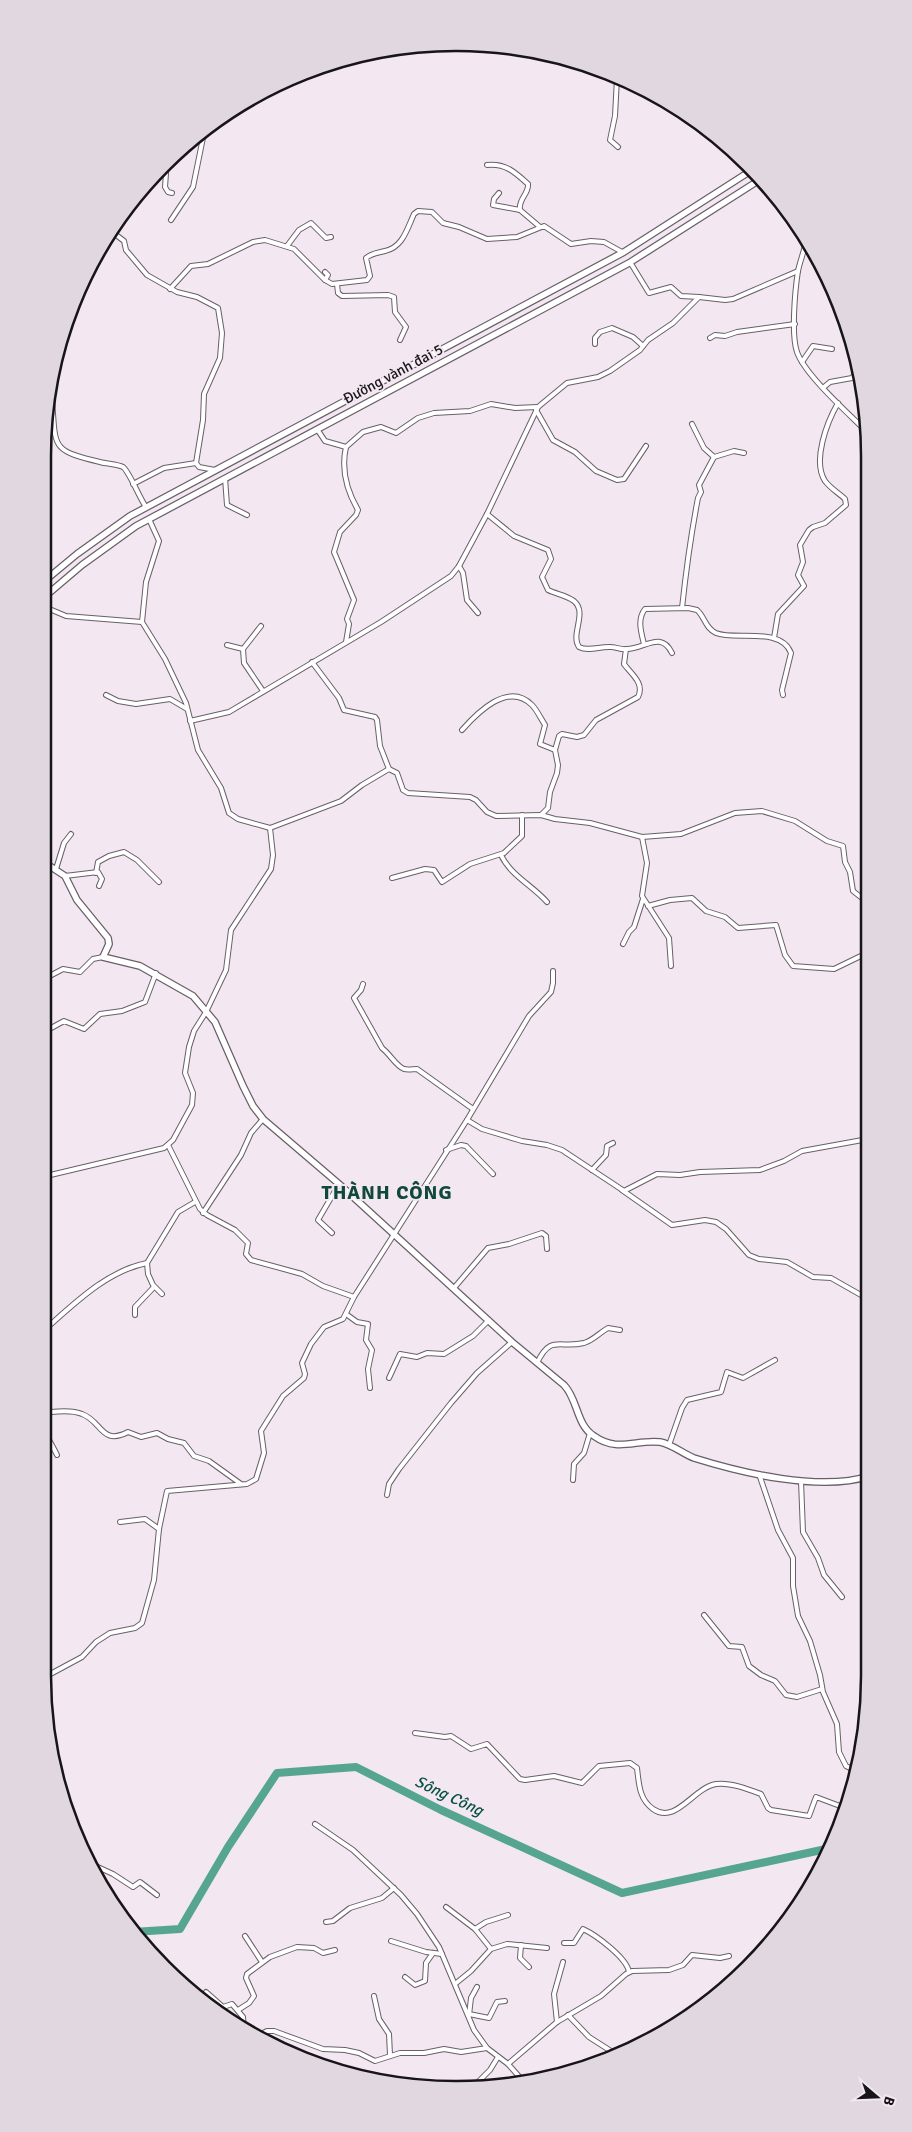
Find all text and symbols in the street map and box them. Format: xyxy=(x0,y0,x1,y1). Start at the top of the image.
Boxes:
street label: Đường vành đai 5 xyxy=(340,340,446,408)
district label: THÀNH CÔNG xyxy=(321,1180,453,1205)
water label: Sông Công xyxy=(412,1772,488,1821)
north arrow xyxy=(852,2072,902,2122)
text: B xyxy=(879,2094,898,2108)

